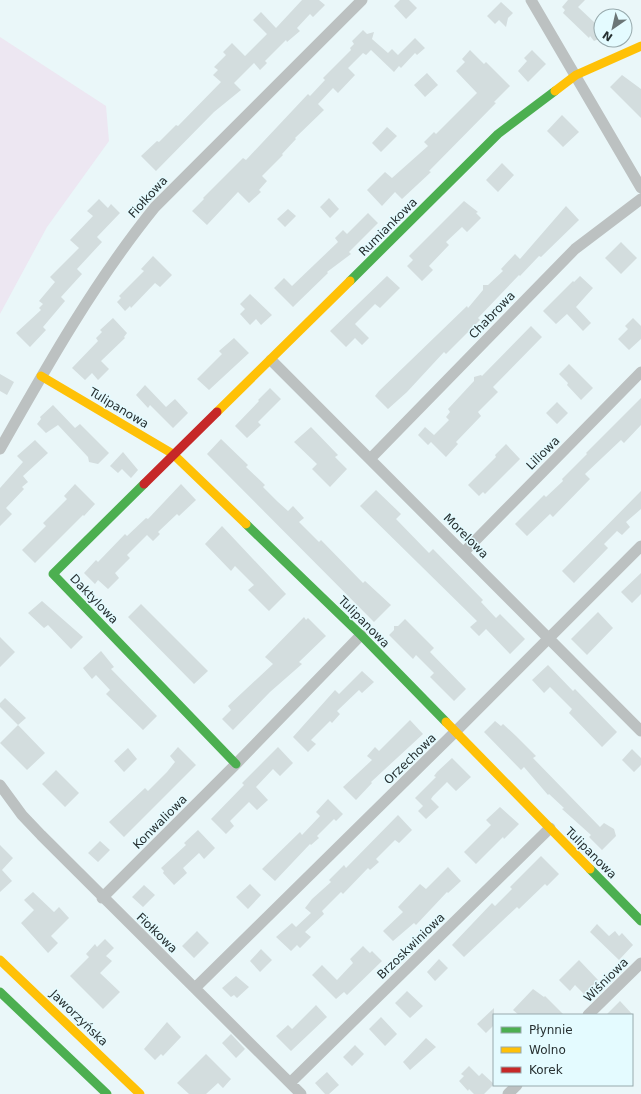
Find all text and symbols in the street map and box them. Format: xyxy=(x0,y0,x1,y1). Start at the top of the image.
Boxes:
north arrow xyxy=(593,8,633,48)
text: N xyxy=(600,28,615,44)
street label: Fiołkowa xyxy=(126,173,170,221)
street label: Rumiankowa xyxy=(356,195,420,259)
street label: Chabrowa xyxy=(466,289,518,341)
street label: Tulipanowa xyxy=(86,384,151,431)
street label: Liliowa xyxy=(523,433,563,473)
street label: Morelowa xyxy=(441,511,491,561)
street label: Daktylowa xyxy=(67,571,121,627)
street label: Tulipanowa xyxy=(335,593,393,651)
street label: Orzechowa xyxy=(381,731,439,787)
street label: Konwaliowa xyxy=(130,792,190,852)
street label: Tulipanowa xyxy=(562,824,620,882)
street label: Fiołkowa xyxy=(134,910,180,956)
street label: Brzoskwiniowa xyxy=(374,910,448,982)
street label: Wiśniowa xyxy=(581,955,631,1005)
street label: Jaworzyńska xyxy=(47,986,111,1049)
legend xyxy=(493,1014,633,1086)
text: Płynnie xyxy=(529,1023,573,1037)
text: Wolno xyxy=(529,1043,566,1057)
text: Korek xyxy=(529,1063,563,1077)

